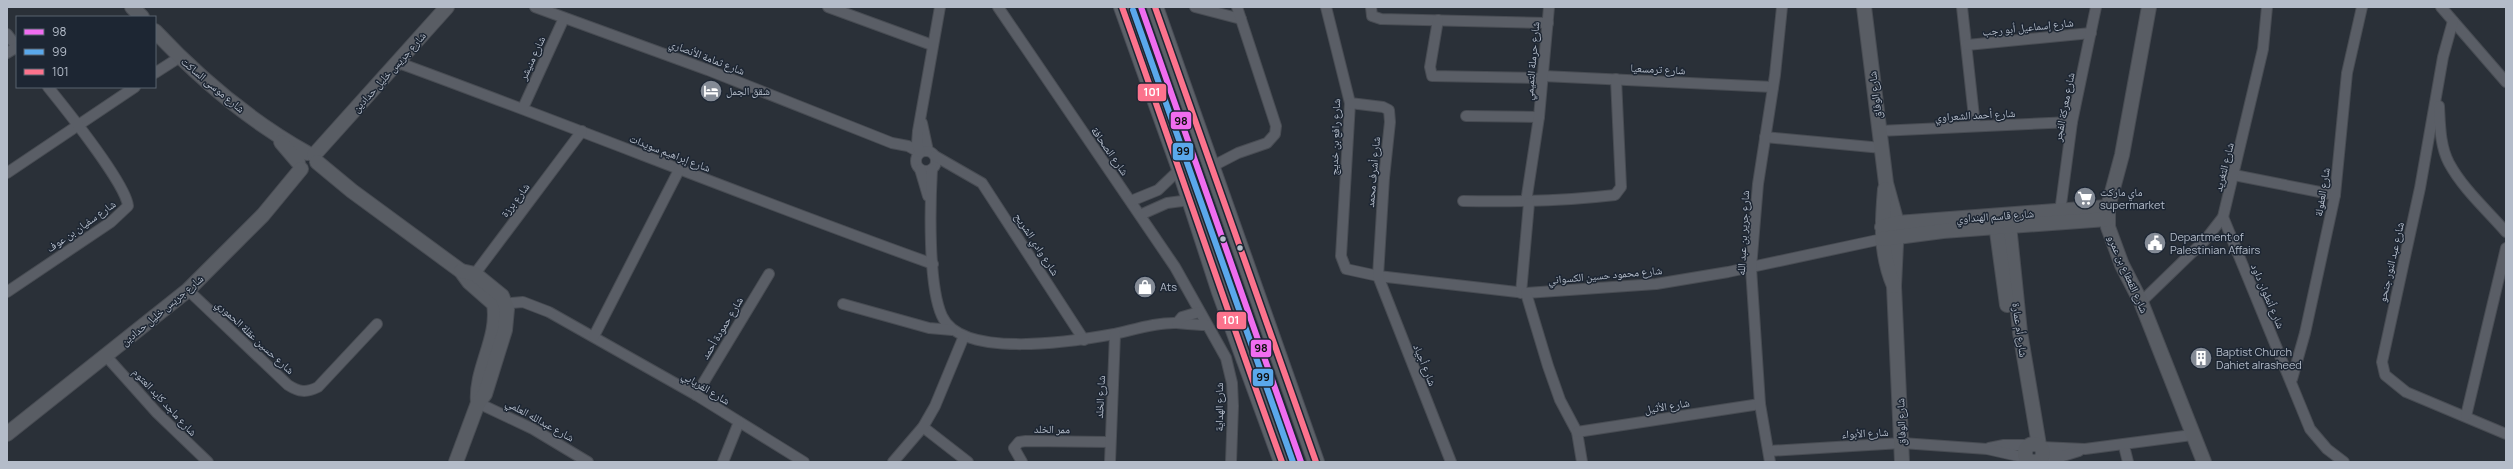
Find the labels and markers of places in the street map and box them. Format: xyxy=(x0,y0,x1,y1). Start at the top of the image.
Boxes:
hotel icon: شقق الجمل xyxy=(698,78,724,104)
place label: شقق الجمل xyxy=(726,83,770,98)
place label: ماي ماركت supermarket xyxy=(2100,184,2165,212)
supermarket icon: ماي ماركت supermarket xyxy=(2072,185,2098,211)
place label: Department of Palestinian Affairs xyxy=(2170,229,2260,257)
public building icon: Department of Palestinian Affairs xyxy=(2142,230,2168,256)
unlabelled marker xyxy=(1218,234,1228,244)
unlabelled marker xyxy=(1235,243,1245,253)
shop icon: Ats xyxy=(1132,274,1158,300)
place label: Ats xyxy=(1160,279,1177,294)
place label: Baptist Church Dahiet alrasheed xyxy=(2216,344,2302,372)
building icon: Baptist Church Dahiet alrasheed xyxy=(2188,345,2214,371)

